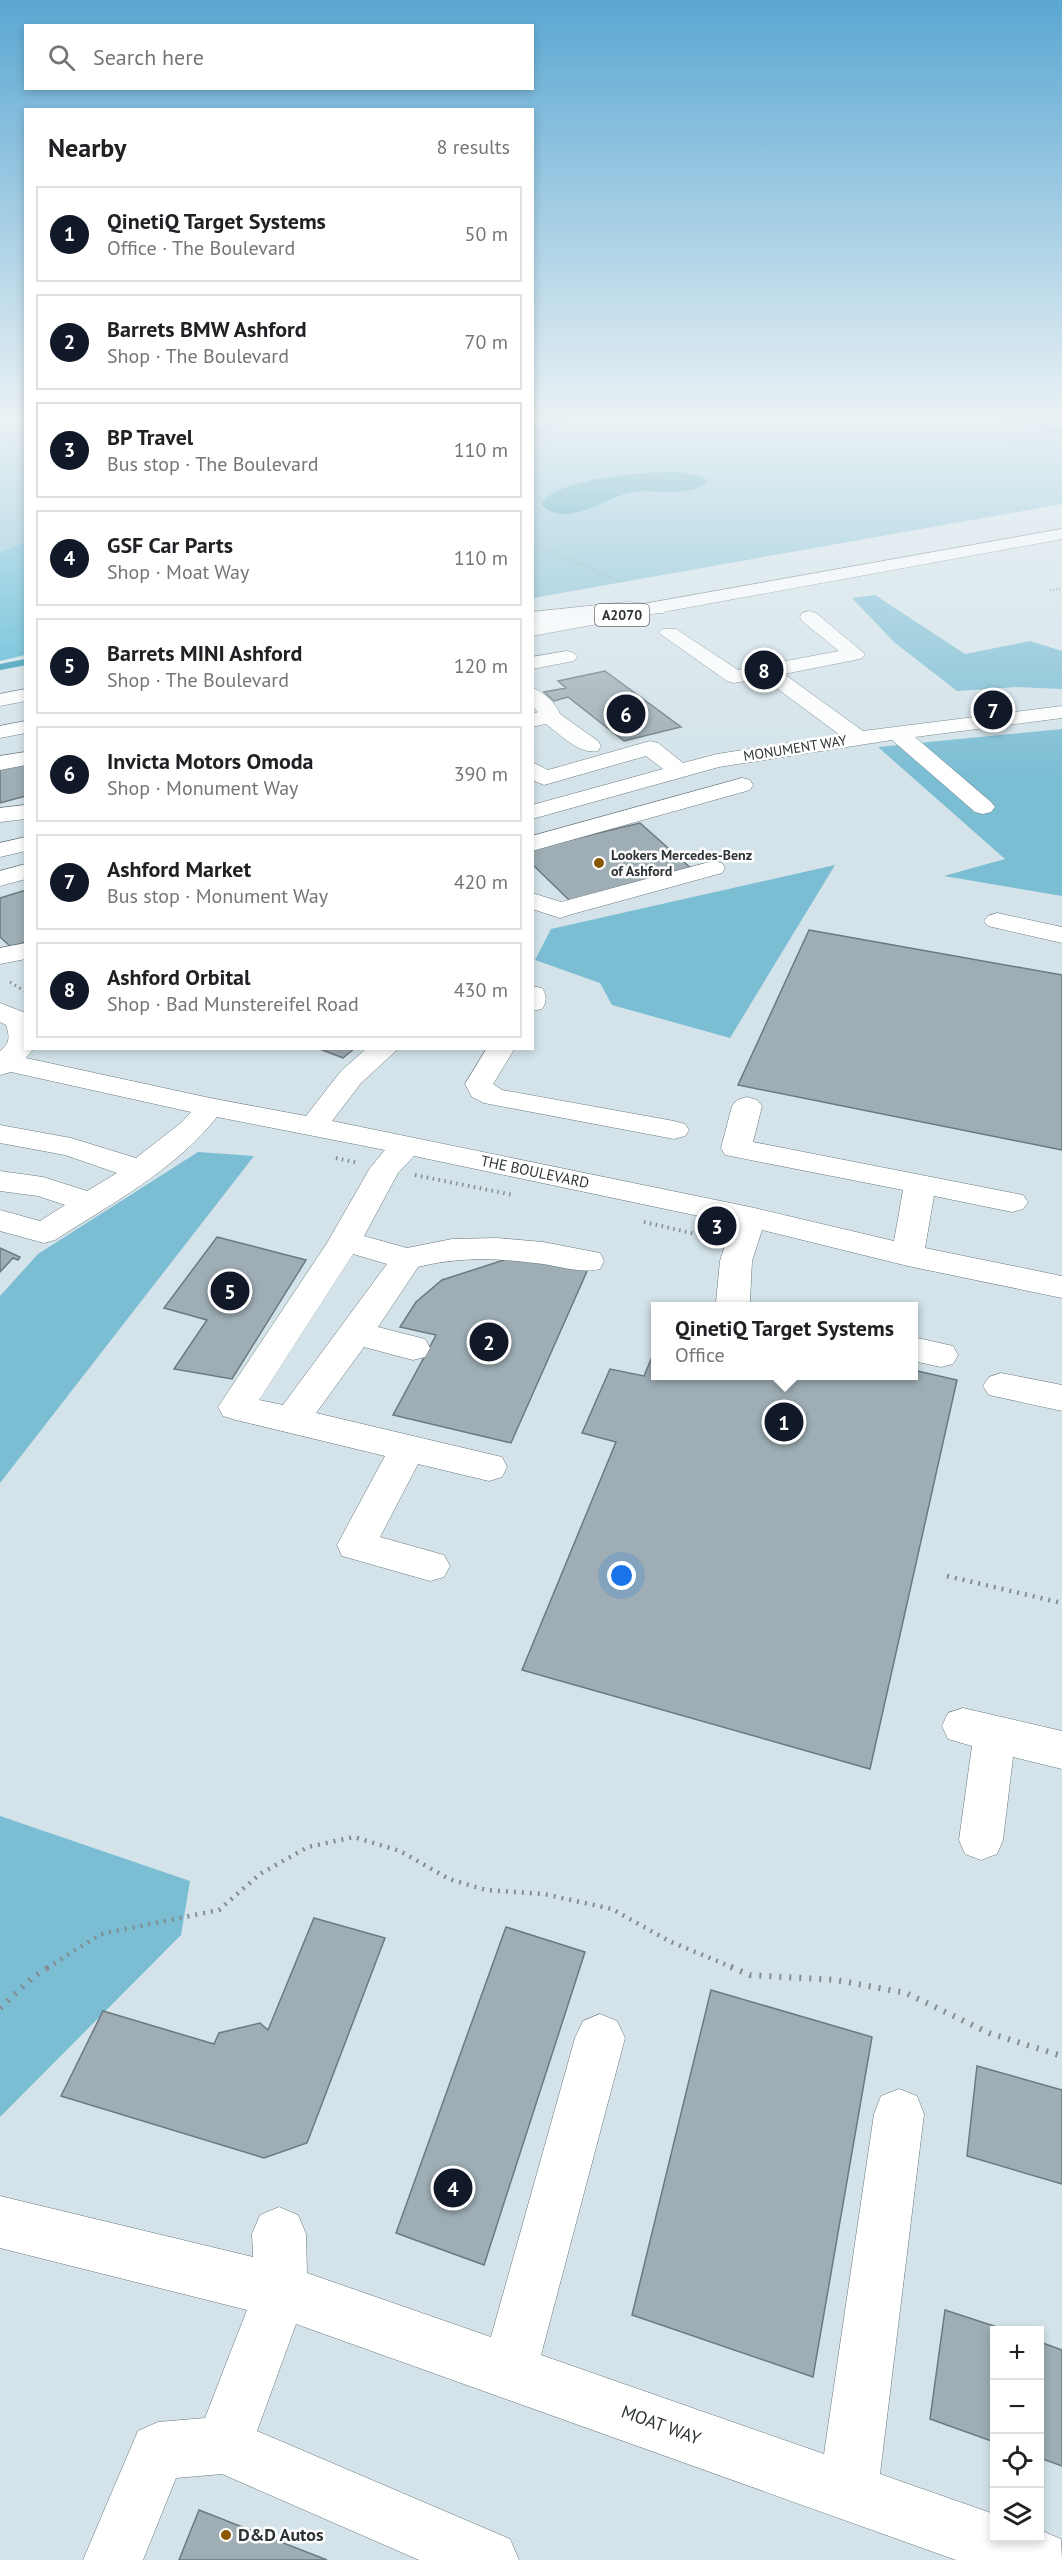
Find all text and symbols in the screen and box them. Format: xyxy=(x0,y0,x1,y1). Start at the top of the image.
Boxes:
search box xyxy=(24,24,534,90)
icon: search xyxy=(45,41,78,74)
text: Search here xyxy=(93,43,204,71)
text: Nearby xyxy=(48,131,126,164)
text: 8 results xyxy=(437,134,510,160)
text: QinetiQ Target Systems xyxy=(107,207,326,235)
text: 1 xyxy=(64,221,75,247)
text: 50 m xyxy=(465,221,508,247)
text: Office · The Boulevard xyxy=(107,235,295,261)
text: Barrets BMW Ashford xyxy=(107,315,307,343)
text: 2 xyxy=(64,329,75,355)
text: 70 m xyxy=(465,329,508,355)
text: Shop · The Boulevard xyxy=(107,343,289,369)
text: BP Travel xyxy=(107,423,193,451)
text: 3 xyxy=(64,437,75,463)
text: 110 m xyxy=(454,437,508,463)
text: Bus stop · The Boulevard xyxy=(107,451,319,477)
text: GSF Car Parts xyxy=(107,531,233,559)
text: 4 xyxy=(64,545,75,571)
text: 110 m xyxy=(454,545,508,571)
text: Shop · Moat Way xyxy=(107,559,249,585)
road number: A2070 xyxy=(595,604,649,626)
text: Barrets MINI Ashford xyxy=(107,639,302,667)
pin: 8 xyxy=(744,648,783,692)
text: 5 xyxy=(64,653,75,679)
text: 120 m xyxy=(454,653,508,679)
text: Shop · The Boulevard xyxy=(107,667,289,693)
pin: 7 xyxy=(974,688,1012,732)
pin: 6 xyxy=(606,692,646,736)
street label: MONUMENT WAY xyxy=(742,731,848,765)
text: Invicta Motors Omoda xyxy=(107,747,313,775)
text: 6 xyxy=(64,761,75,787)
text: 390 m xyxy=(454,761,508,787)
text: Shop · Monument Way xyxy=(107,775,298,801)
place label: Lookers Mercedes-Benz of Ashford xyxy=(611,846,752,880)
text: Ashford Market xyxy=(107,855,251,883)
marker: Lookers Mercedes-Benz of Ashford xyxy=(592,856,606,870)
text: 7 xyxy=(64,869,75,895)
text: 420 m xyxy=(454,869,508,895)
text: Bus stop · Monument Way xyxy=(107,883,328,909)
text: Ashford Orbital xyxy=(107,963,250,991)
text: 8 xyxy=(64,977,75,1003)
text: 430 m xyxy=(454,977,508,1003)
text: Shop · Bad Munstereifel Road xyxy=(107,991,359,1017)
street label: THE BOULEVARD xyxy=(479,1151,591,1192)
pin: 3 xyxy=(698,1204,736,1248)
pin: 5 xyxy=(210,1268,250,1314)
popup xyxy=(651,1302,918,1380)
text: QinetiQ Target Systems xyxy=(675,1314,894,1342)
pin: 2 xyxy=(470,1320,508,1364)
text: Office xyxy=(675,1342,725,1368)
pin: 1 xyxy=(764,1400,804,1444)
your location xyxy=(607,1561,636,1590)
pin: 4 xyxy=(434,2166,472,2210)
map controls xyxy=(990,2326,1044,2542)
button: + xyxy=(990,2326,1044,2380)
button: − xyxy=(990,2380,1044,2434)
street label: MOAT WAY xyxy=(618,2400,704,2450)
button: locate xyxy=(990,2434,1044,2488)
button: layers xyxy=(990,2488,1044,2542)
place label: D&D Autos xyxy=(238,2523,324,2546)
marker: D&D Autos xyxy=(219,2528,233,2542)

